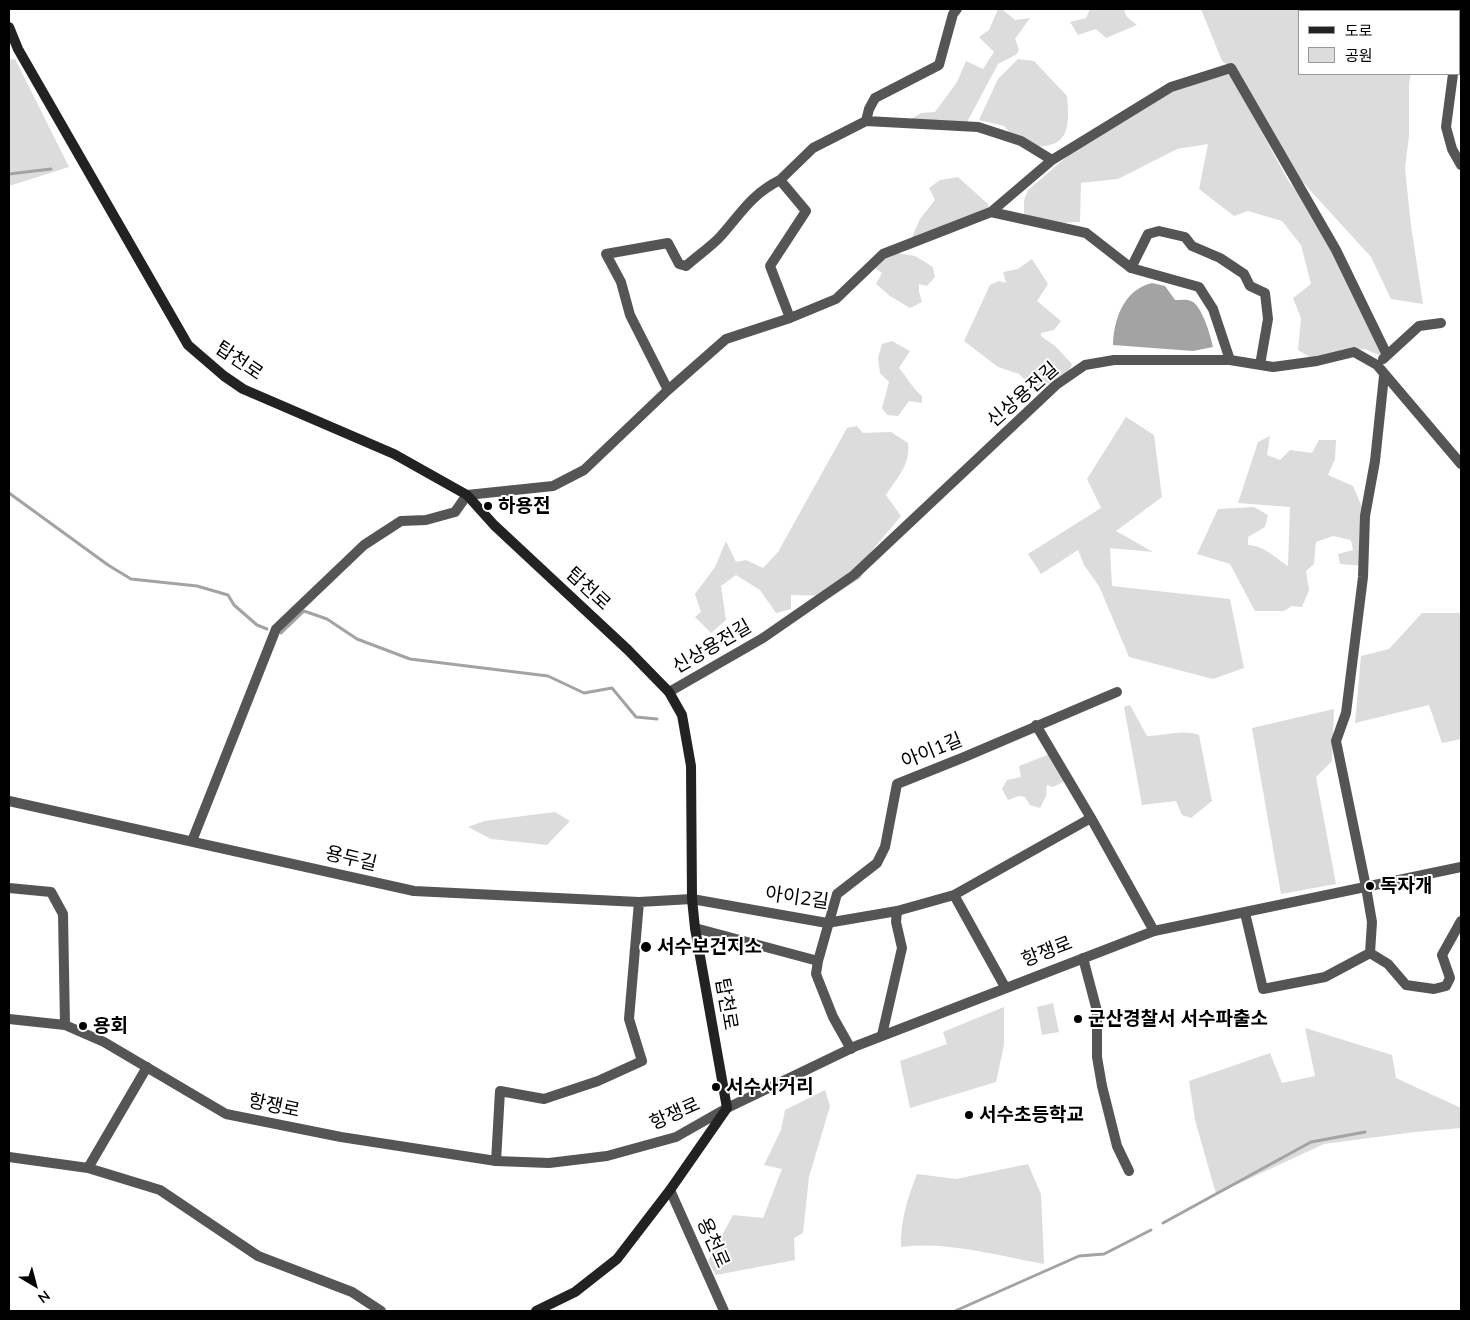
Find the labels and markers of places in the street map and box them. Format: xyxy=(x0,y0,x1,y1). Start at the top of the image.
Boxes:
place label: 하용전 xyxy=(498,495,550,517)
marker: 하용전 xyxy=(482,500,494,512)
place label: 독자개 xyxy=(1380,875,1432,897)
marker: 독자개 xyxy=(1364,880,1376,892)
place label: 서수보건지소 xyxy=(657,936,762,958)
marker: 서수보건지소 xyxy=(639,940,653,954)
place label: 군산경찰서 서수파출소 xyxy=(1088,1008,1268,1030)
marker: 군산경찰서 서수파출소 xyxy=(1072,1013,1084,1025)
place label: 용회 xyxy=(93,1015,128,1037)
marker: 용회 xyxy=(77,1020,89,1032)
place label: 서수사거리 xyxy=(726,1076,813,1098)
marker: 서수사거리 xyxy=(710,1081,722,1093)
place label: 서수초등학교 xyxy=(979,1104,1084,1126)
marker: 서수초등학교 xyxy=(963,1109,975,1121)

